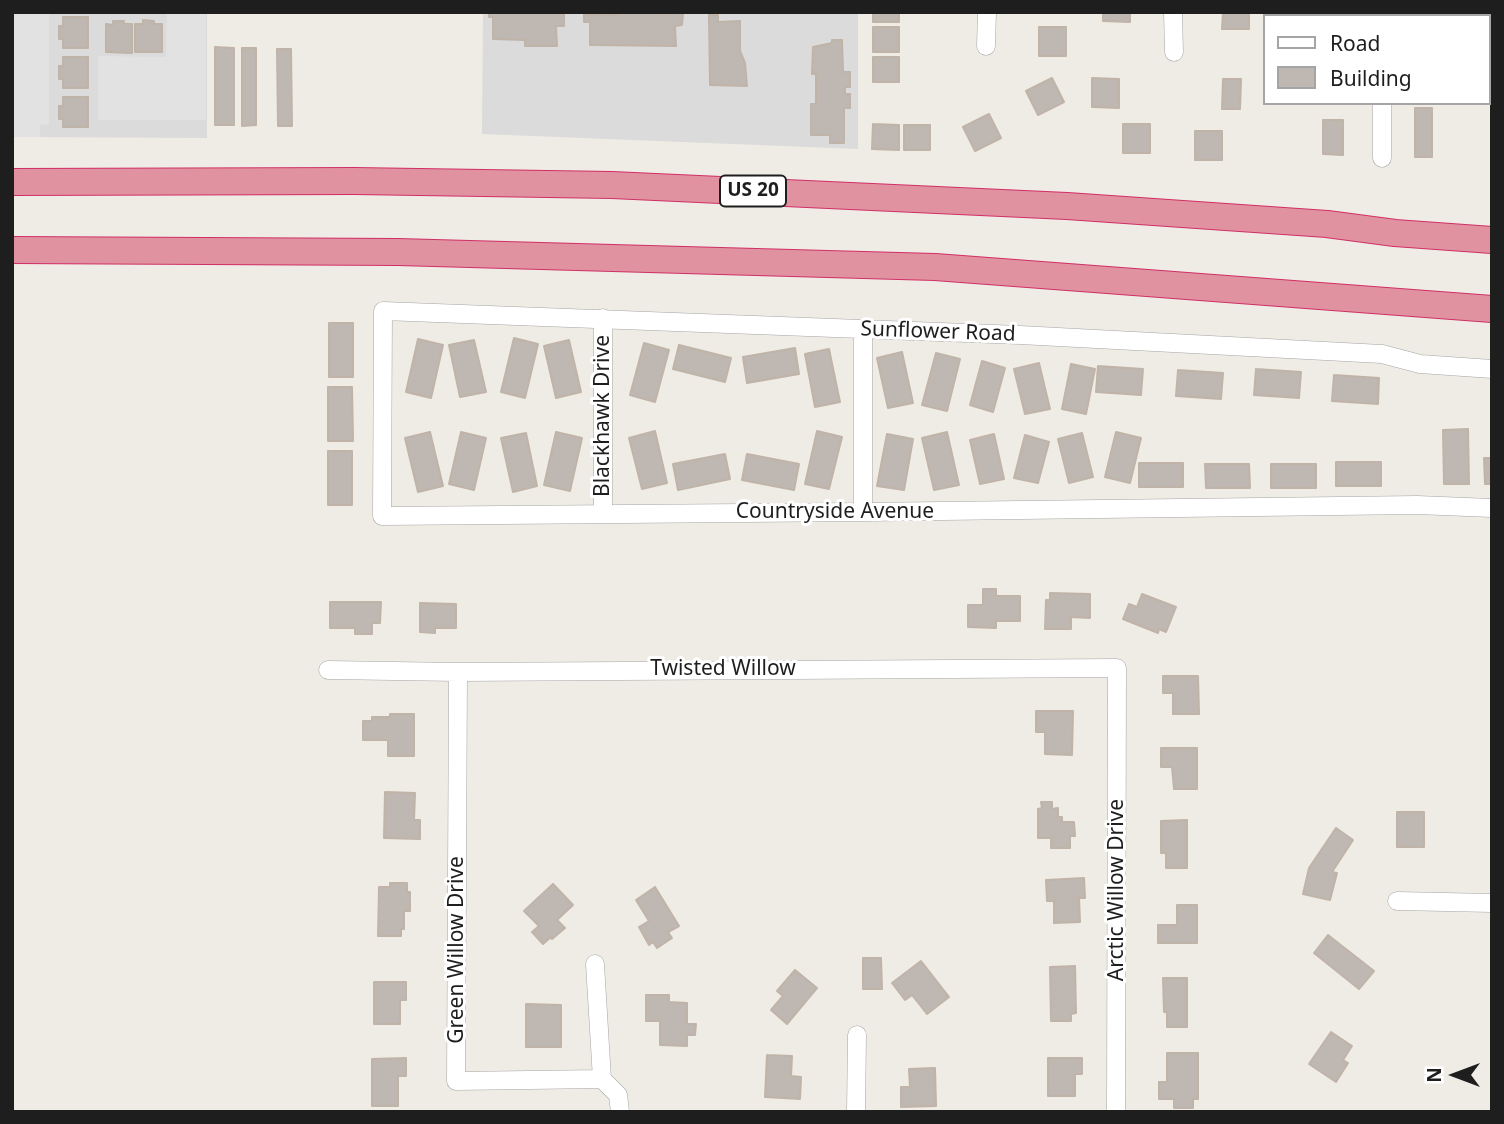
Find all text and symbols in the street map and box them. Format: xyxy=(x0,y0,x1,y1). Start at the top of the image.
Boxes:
legend xyxy=(1262,14,1490,105)
text: Road xyxy=(1330,29,1380,57)
text: Building xyxy=(1330,64,1412,92)
road number: US 20 xyxy=(720,176,786,206)
street label: Sunflower Road xyxy=(860,317,1016,347)
street label: Blackhawk Drive xyxy=(590,335,616,497)
street label: Countryside Avenue xyxy=(736,499,934,525)
street label: Twisted Willow xyxy=(650,656,796,682)
street label: Arctic Willow Drive xyxy=(1104,799,1130,981)
street label: Green Willow Drive xyxy=(444,856,470,1044)
north arrow xyxy=(1420,1040,1490,1110)
text: N xyxy=(1421,1067,1447,1083)

